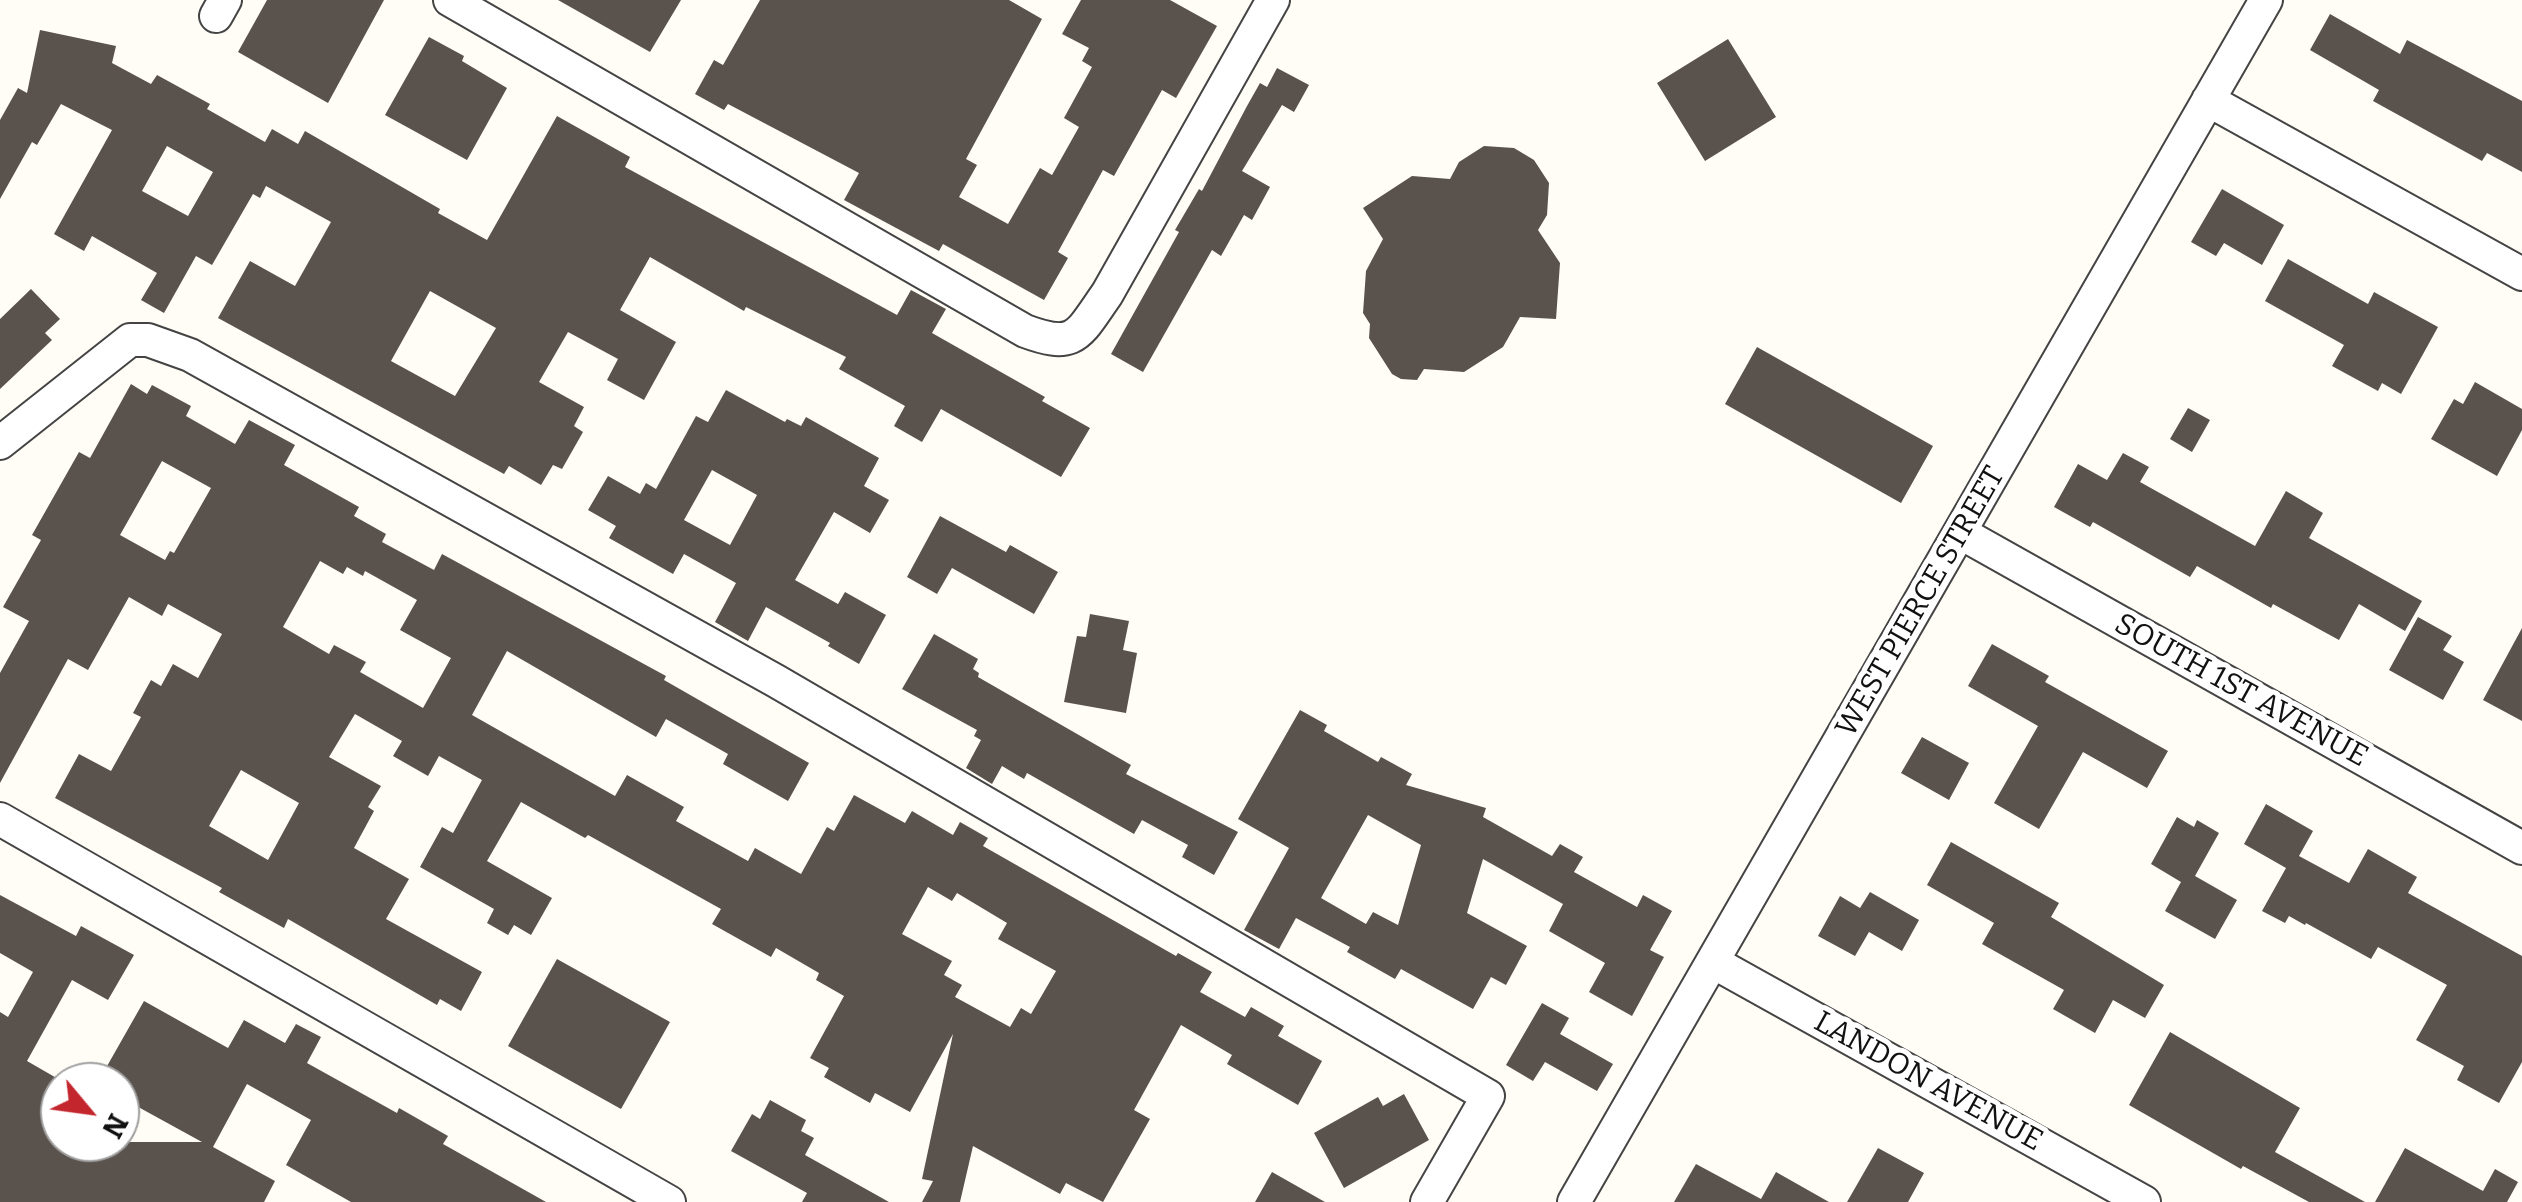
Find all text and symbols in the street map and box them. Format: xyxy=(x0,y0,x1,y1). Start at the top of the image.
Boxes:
street label: WEST PIERCE STREET xyxy=(1829,461,2013,743)
street label: SOUTH 1ST AVENUE xyxy=(2108,606,2374,776)
street label: LANDON AVENUE xyxy=(1808,1004,2048,1160)
north arrow xyxy=(40,1062,140,1162)
text: N xyxy=(95,1108,135,1143)

